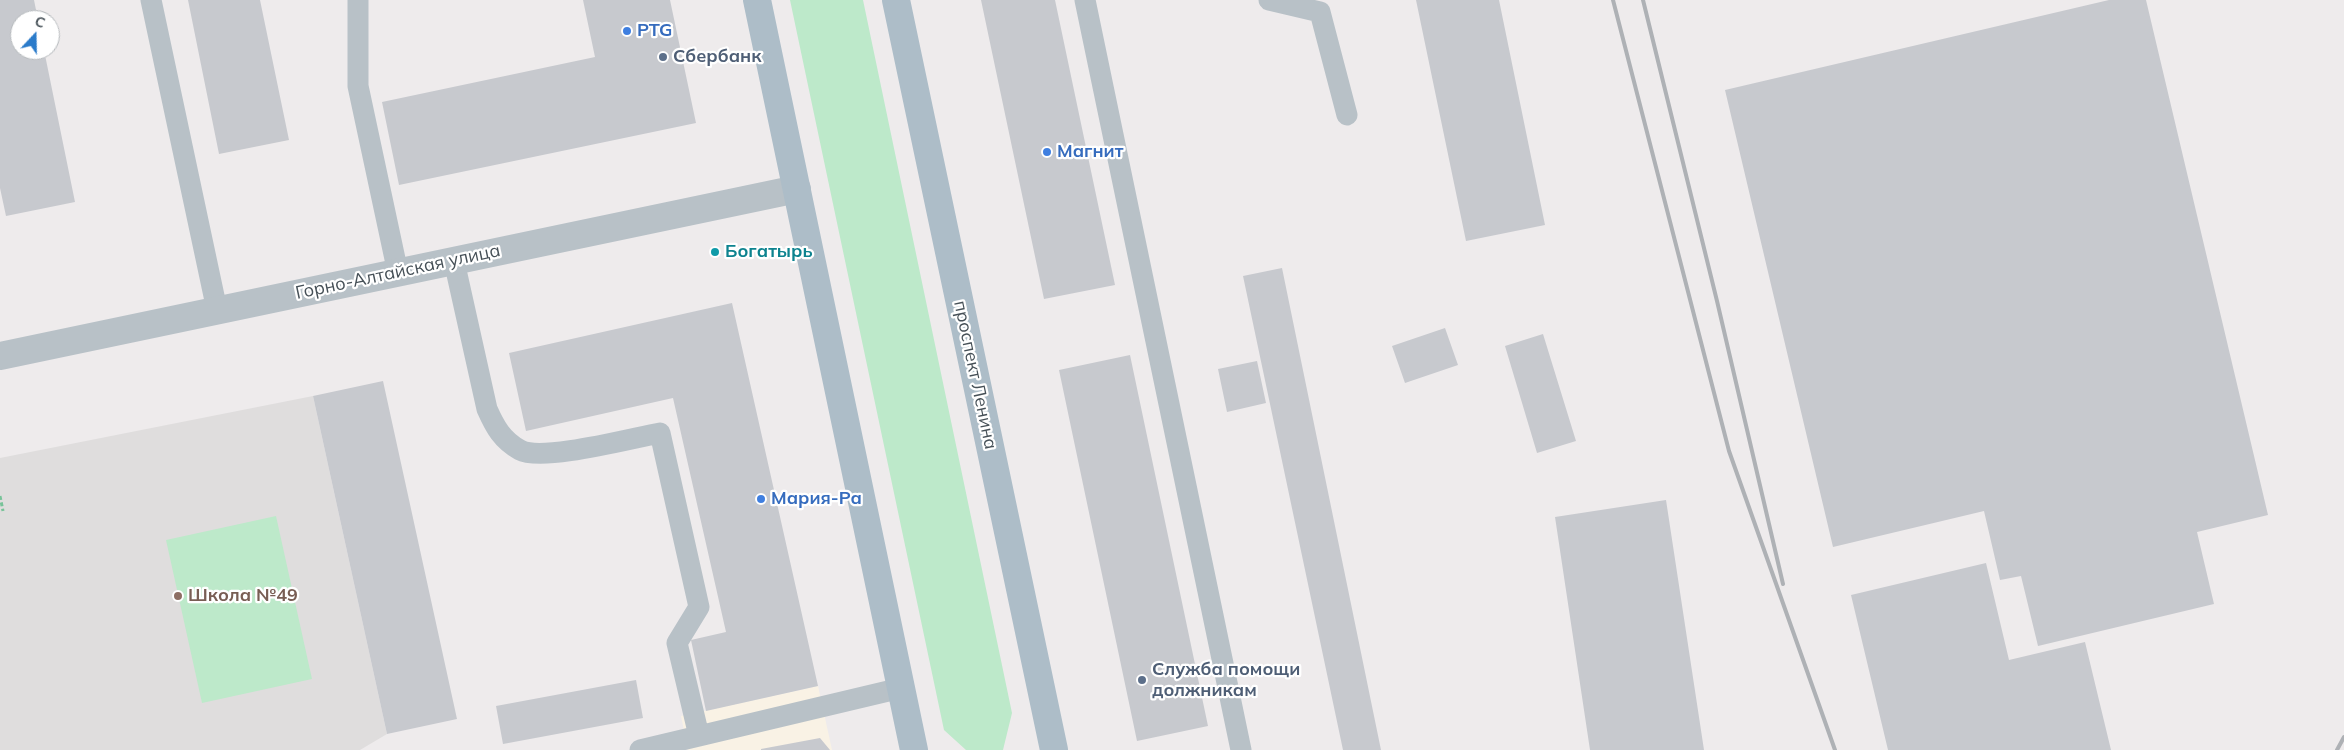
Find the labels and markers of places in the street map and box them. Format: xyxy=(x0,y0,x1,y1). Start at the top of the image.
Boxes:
place label: PTG xyxy=(637,20,672,42)
marker: PTG xyxy=(621,25,633,37)
place label: Сбербанк xyxy=(673,46,762,68)
marker: Сбербанк xyxy=(657,51,669,63)
place label: Магнит xyxy=(1057,141,1123,163)
marker: Магнит xyxy=(1041,146,1053,158)
place label: Богатырь xyxy=(725,241,813,263)
marker: Богатырь xyxy=(709,246,721,258)
place label: Мария-Ра xyxy=(771,488,862,510)
marker: Мария-Ра xyxy=(755,493,767,505)
place label: Школа №49 xyxy=(188,585,298,607)
marker: Школа №49 xyxy=(172,590,184,602)
place label: Служба помощи должникам xyxy=(1152,659,1300,702)
marker: Служба помощи должникам xyxy=(1136,674,1148,686)

